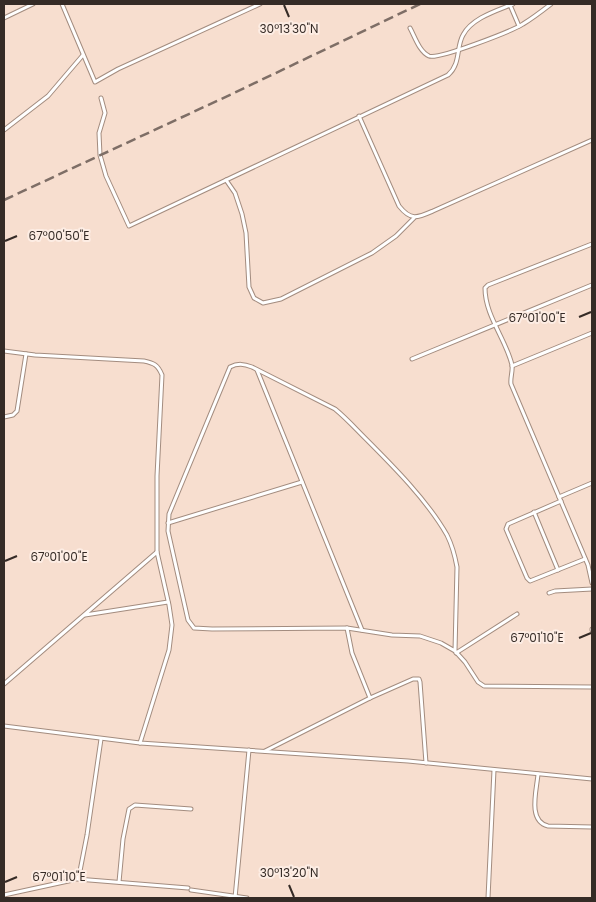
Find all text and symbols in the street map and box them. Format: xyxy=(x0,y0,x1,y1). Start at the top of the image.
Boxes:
text: 30°13'30"N xyxy=(260,20,318,37)
text: 67°00'50"E xyxy=(29,227,89,244)
text: 67°01'00"E xyxy=(508,309,566,326)
text: 67°01'00"E xyxy=(30,548,88,565)
text: 67°01'10"E xyxy=(510,629,564,646)
text: 30°13'20"N xyxy=(260,864,318,881)
text: 67°01'10"E xyxy=(32,868,86,885)

